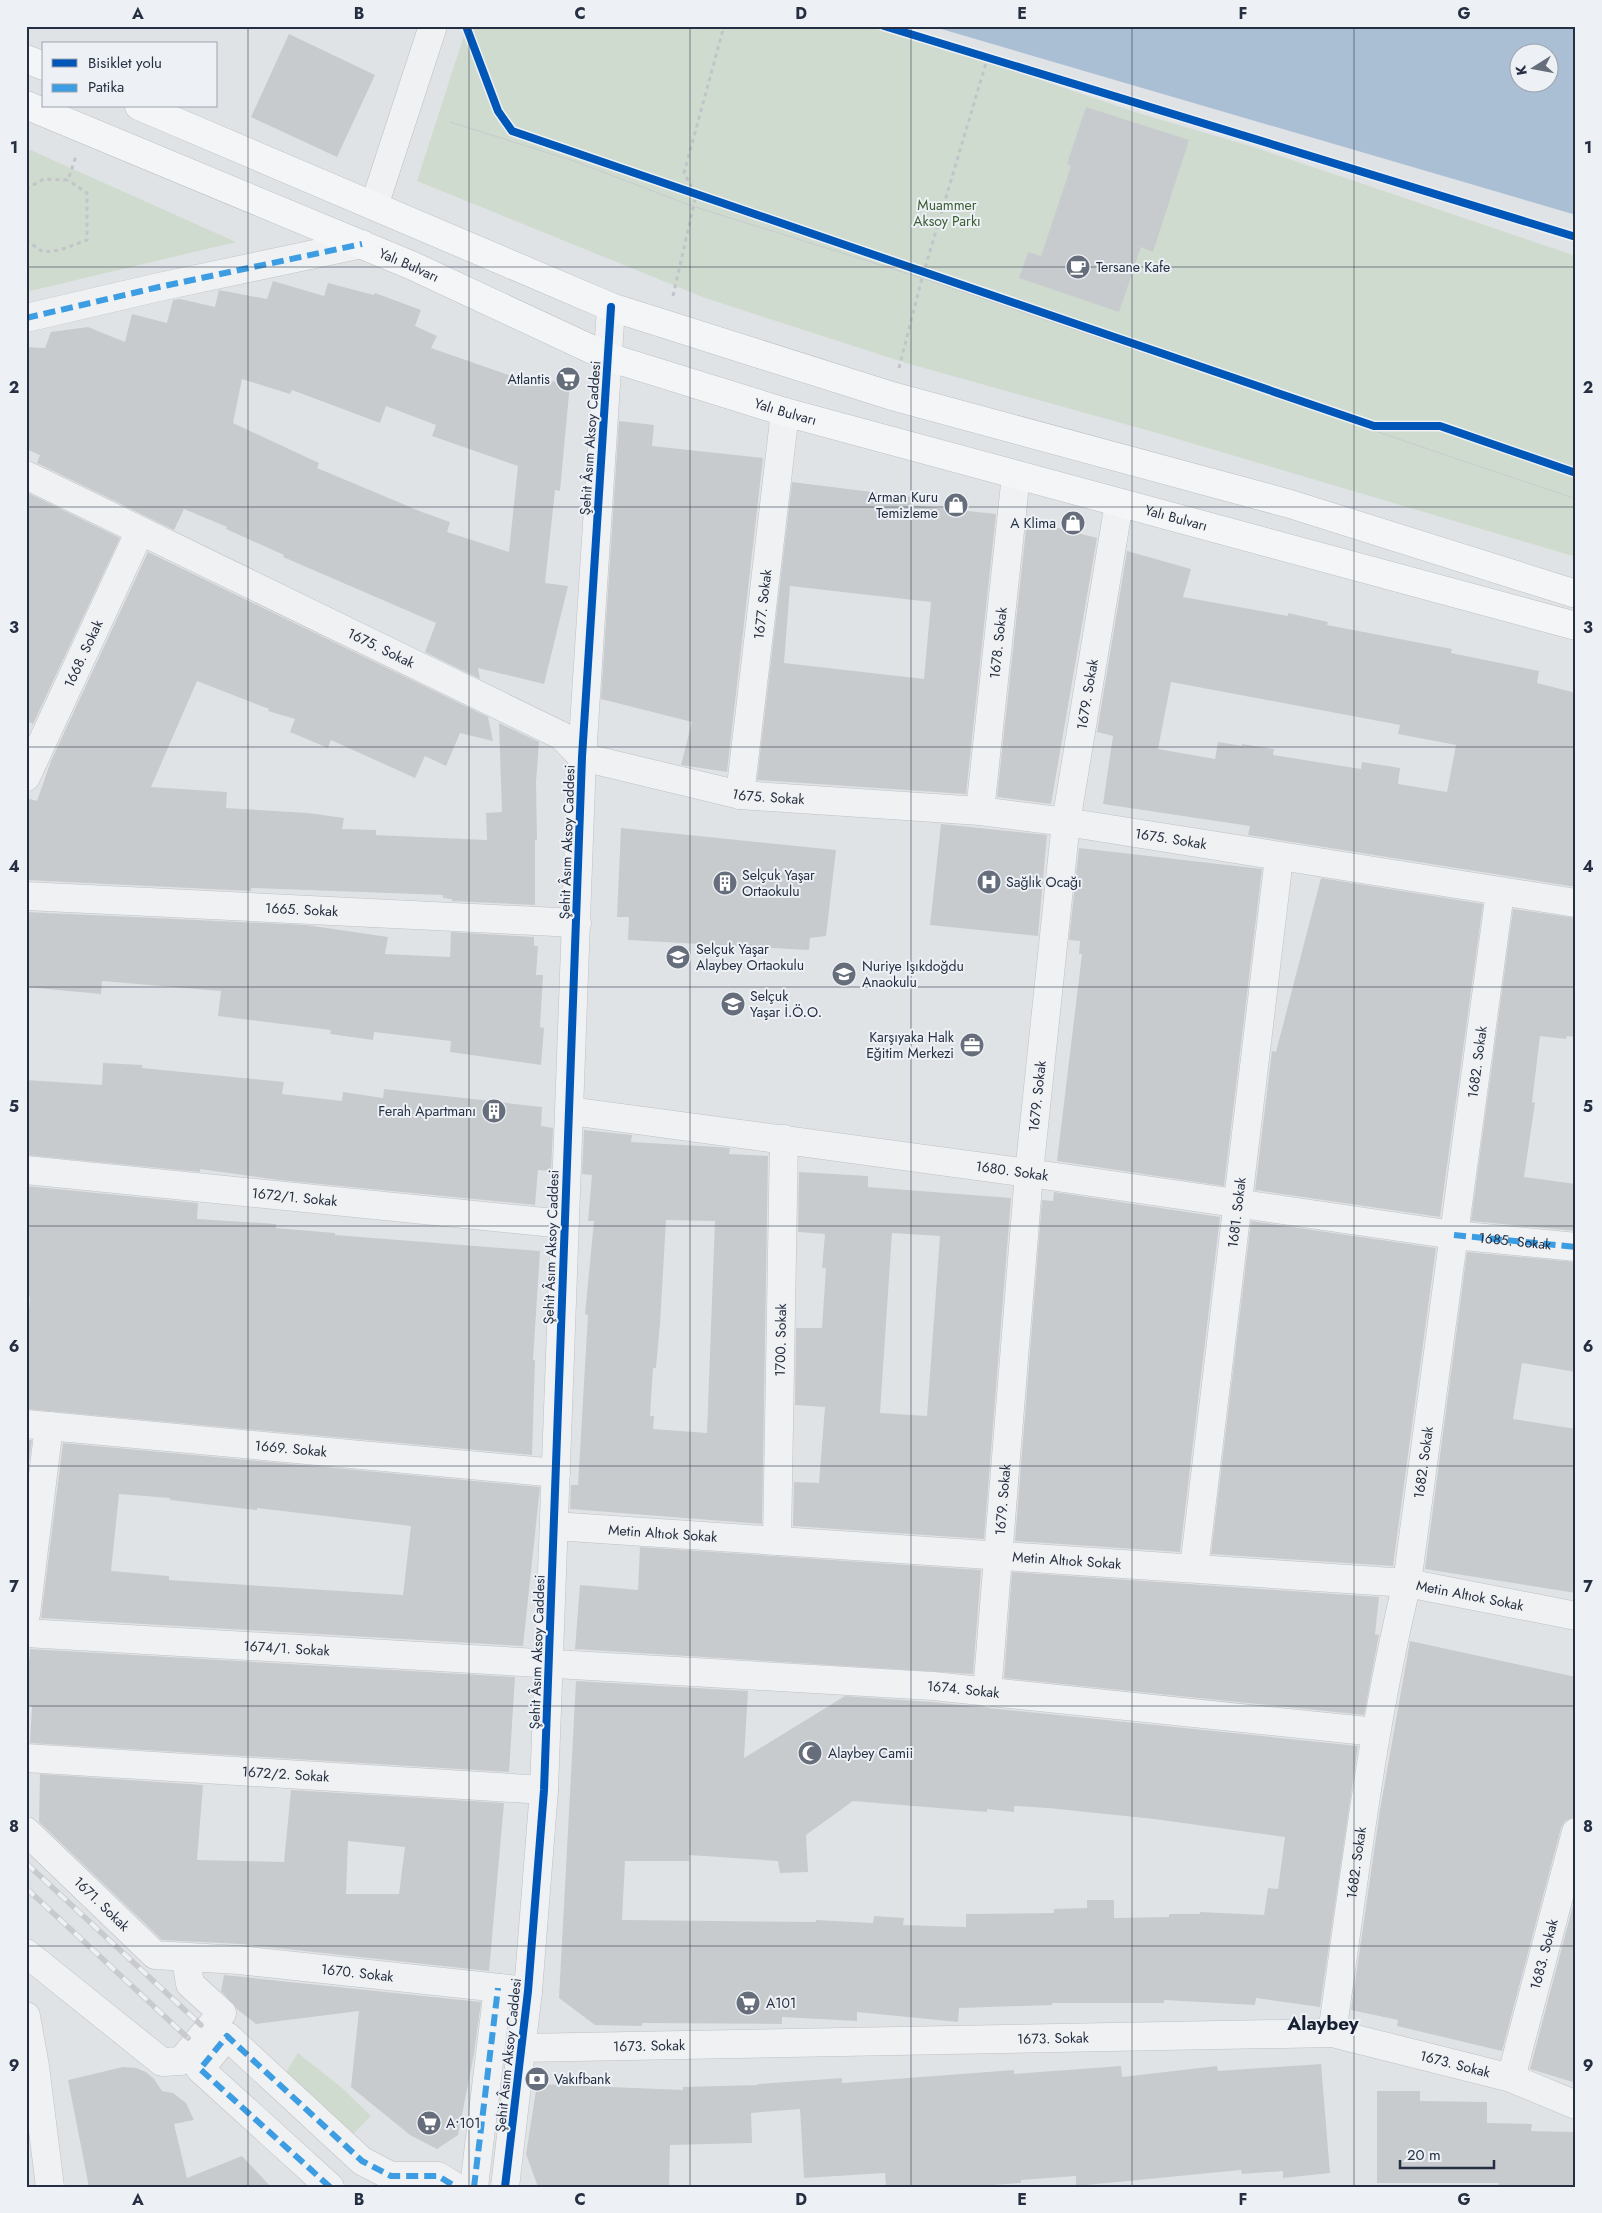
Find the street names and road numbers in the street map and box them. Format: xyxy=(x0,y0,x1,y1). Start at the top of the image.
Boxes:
street label: Yalı Bulvarı xyxy=(376,243,442,287)
street label: Şehit Âsım Aksoy Caddesi xyxy=(575,360,605,516)
street label: Yalı Bulvarı xyxy=(752,393,819,430)
street label: Yalı Bulvarı xyxy=(1143,500,1210,536)
street label: 1677. Sokak xyxy=(748,567,777,641)
street label: 1678. Sokak xyxy=(984,605,1012,680)
street label: 1668. Sokak xyxy=(59,616,108,691)
street label: 1675. Sokak xyxy=(344,623,419,673)
street label: 1679. Sokak xyxy=(1071,657,1103,731)
street label: Şehit Âsım Aksoy Caddesi xyxy=(554,764,580,920)
street label: 1675. Sokak xyxy=(730,783,806,809)
street label: 1675. Sokak xyxy=(1133,823,1209,854)
street label: 1665. Sokak xyxy=(265,898,340,921)
street label: 1682. Sokak xyxy=(1462,1024,1492,1100)
street label: 1679. Sokak xyxy=(1023,1059,1051,1133)
street label: 1680. Sokak xyxy=(974,1156,1051,1186)
street label: Şehit Âsım Aksoy Caddesi xyxy=(538,1169,564,1325)
street label: 1681. Sokak xyxy=(1222,1175,1251,1249)
street label: 1672/1. Sokak xyxy=(251,1183,339,1211)
street label: 1685. Sokak xyxy=(1478,1227,1553,1255)
street label: 1700. Sokak xyxy=(770,1302,791,1377)
street label: 1682. Sokak xyxy=(1408,1424,1438,1500)
street label: 1669. Sokak xyxy=(254,1435,329,1462)
street label: 1679. Sokak xyxy=(990,1462,1016,1536)
street label: Metin Altıok Sokak xyxy=(608,1520,719,1547)
street label: Metin Altıok Sokak xyxy=(1012,1547,1123,1574)
street label: Şehit Âsım Aksoy Caddesi xyxy=(524,1574,550,1730)
street label: Metin Altıok Sokak xyxy=(1414,1575,1526,1616)
street label: 1674/1. Sokak xyxy=(243,1636,331,1661)
street label: 1674. Sokak xyxy=(927,1676,1001,1703)
street label: 1672/2. Sokak xyxy=(241,1761,331,1787)
street label: 1682. Sokak xyxy=(1341,1824,1371,1900)
street label: 1671. Sokak xyxy=(69,1872,135,1936)
street label: 1683. Sokak xyxy=(1525,1916,1563,1992)
street label: 1670. Sokak xyxy=(320,1959,395,1987)
street label: Şehit Âsım Aksoy Caddesi xyxy=(490,1977,526,2133)
street label: 1673. Sokak xyxy=(1017,2027,1090,2049)
street label: 1673. Sokak xyxy=(613,2035,686,2056)
street label: 1673. Sokak xyxy=(1418,2045,1493,2083)

